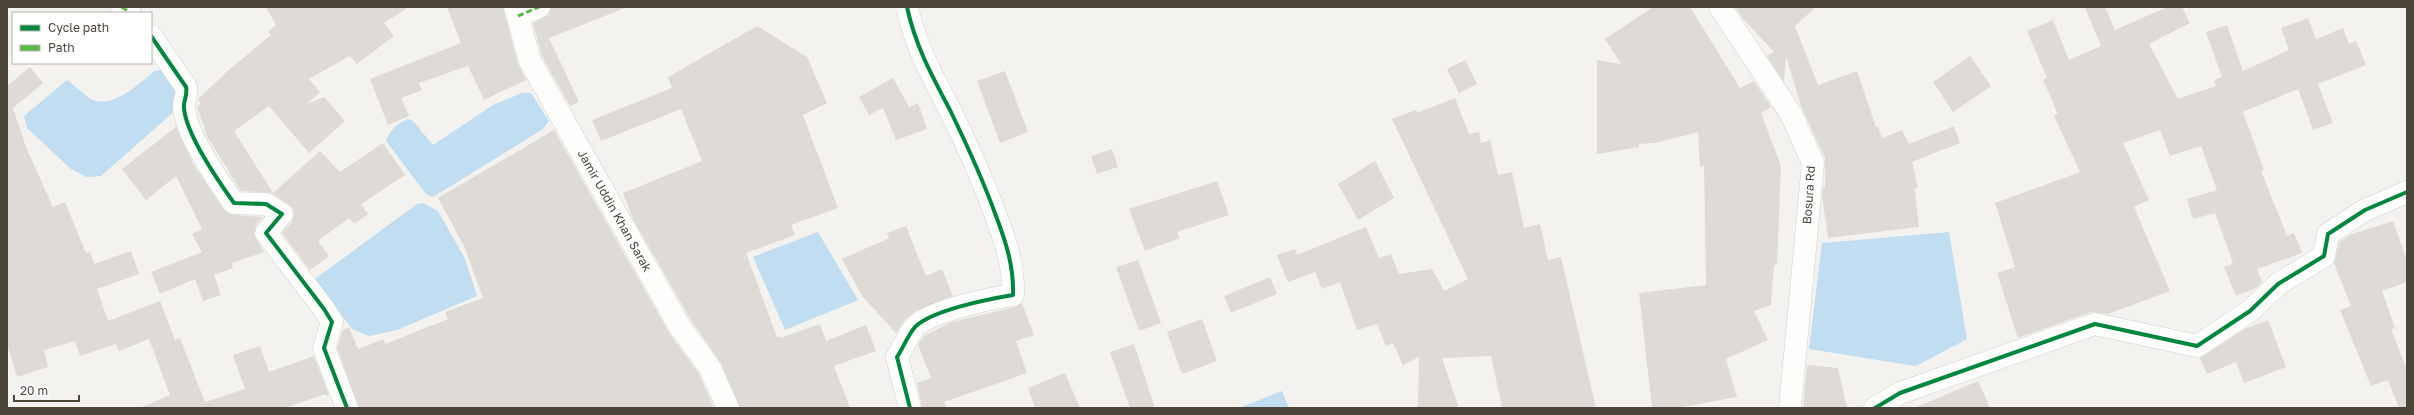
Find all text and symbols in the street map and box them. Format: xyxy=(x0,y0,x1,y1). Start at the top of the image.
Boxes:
legend xyxy=(12,12,152,64)
text: Cycle path xyxy=(48,20,109,35)
text: Path xyxy=(48,40,75,55)
street label: Jamir Uddin Khan Sarak xyxy=(575,147,655,274)
street label: Bosura Rd xyxy=(1799,165,1818,225)
scale bar xyxy=(14,377,79,403)
text: 20 m xyxy=(20,383,48,398)

